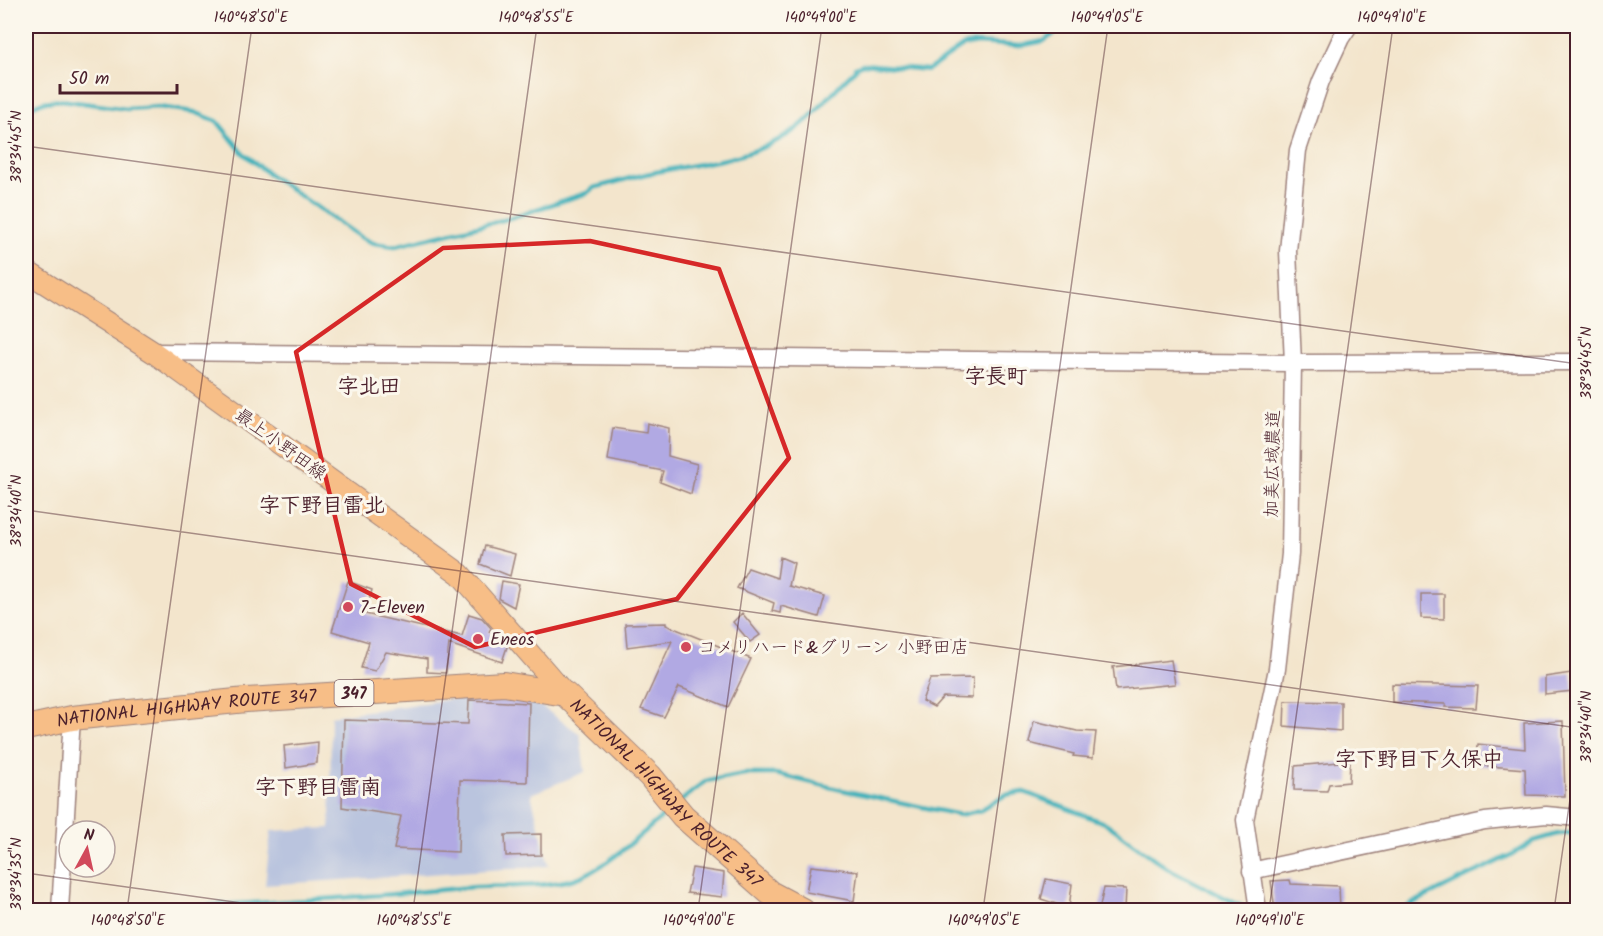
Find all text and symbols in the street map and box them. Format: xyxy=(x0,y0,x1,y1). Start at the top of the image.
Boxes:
text: 140°48'50"E xyxy=(214,6,289,30)
text: 140°48'55"E xyxy=(499,6,575,30)
text: 140°49'00"E xyxy=(785,6,858,30)
text: 140°49'05"E xyxy=(1071,6,1145,30)
text: 140°49'10"E xyxy=(1357,6,1428,30)
scale bar xyxy=(60,57,177,95)
text: 50 m xyxy=(69,65,109,94)
text: 38°34'45"N xyxy=(5,110,29,184)
text: 38°34'45"N xyxy=(1575,326,1599,400)
district label: 字長町 xyxy=(965,361,1028,394)
district label: 字北田 xyxy=(338,371,401,404)
street label: 最上小野田線 xyxy=(228,402,332,489)
street label: 加美広域農道 xyxy=(1258,410,1289,518)
text: 38°34'40"N xyxy=(5,475,29,547)
district label: 字下野目雷北 xyxy=(259,490,385,523)
place label: 7-Eleven xyxy=(360,594,425,623)
marker: 7-Eleven xyxy=(341,600,355,614)
place label: Eneos xyxy=(490,626,534,655)
marker: Eneos xyxy=(471,632,485,646)
place label: コメリハード&グリーン 小野田店 xyxy=(698,634,969,663)
marker: コメリハード&グリーン 小野田店 xyxy=(679,640,693,654)
road number: 347 xyxy=(334,680,374,706)
street label: NATIONAL HIGHWAY ROUTE 347 xyxy=(54,683,318,737)
text: 38°34'40"N xyxy=(1575,691,1599,763)
street label: NATIONAL HIGHWAY ROUTE 347 xyxy=(562,692,769,896)
district label: 字下野目下久保中 xyxy=(1335,744,1503,777)
district label: 字下野目雷南 xyxy=(255,772,381,805)
north arrow xyxy=(57,819,117,879)
text: N xyxy=(82,823,96,849)
text: 38°34'35"N xyxy=(5,837,29,911)
text: 140°48'50"E xyxy=(91,909,166,933)
text: 140°48'55"E xyxy=(377,909,453,933)
text: 140°49'00"E xyxy=(663,909,736,933)
text: 140°49'05"E xyxy=(948,909,1022,933)
text: 140°49'10"E xyxy=(1235,909,1306,933)

